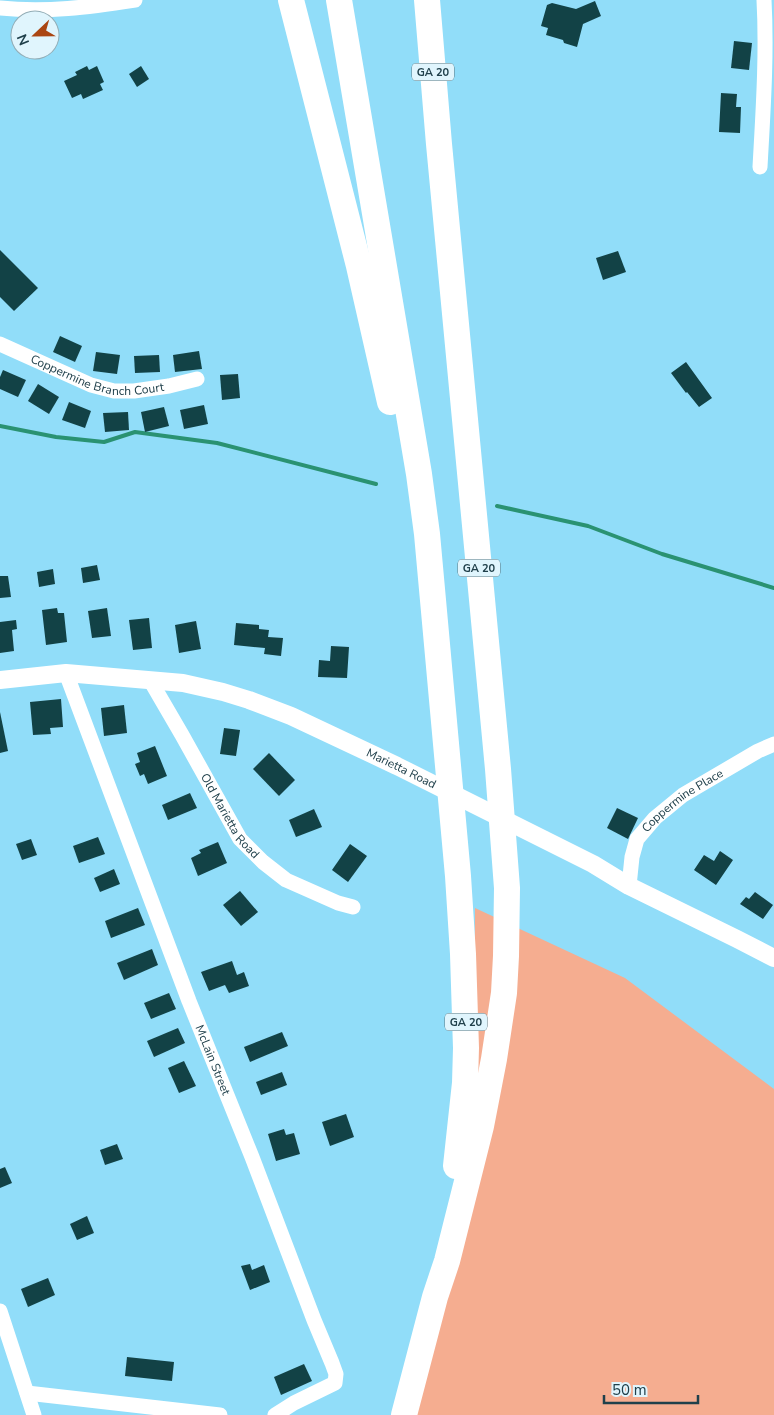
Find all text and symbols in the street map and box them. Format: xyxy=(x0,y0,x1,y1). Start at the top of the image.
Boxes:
north arrow xyxy=(10,10,60,60)
text: N xyxy=(13,31,34,48)
road number: GA 20 xyxy=(412,64,454,80)
street label: Coppermine Branch Court xyxy=(28,351,166,399)
road number: GA 20 xyxy=(458,560,500,576)
street label: Marietta Road xyxy=(364,745,439,792)
street label: Coppermine Place xyxy=(638,765,726,836)
street label: Old Marietta Road xyxy=(197,770,263,862)
road number: GA 20 xyxy=(445,1014,487,1030)
street label: McLain Street xyxy=(192,1023,234,1098)
scale bar xyxy=(604,1372,698,1404)
text: 50 m xyxy=(612,1380,647,1400)

